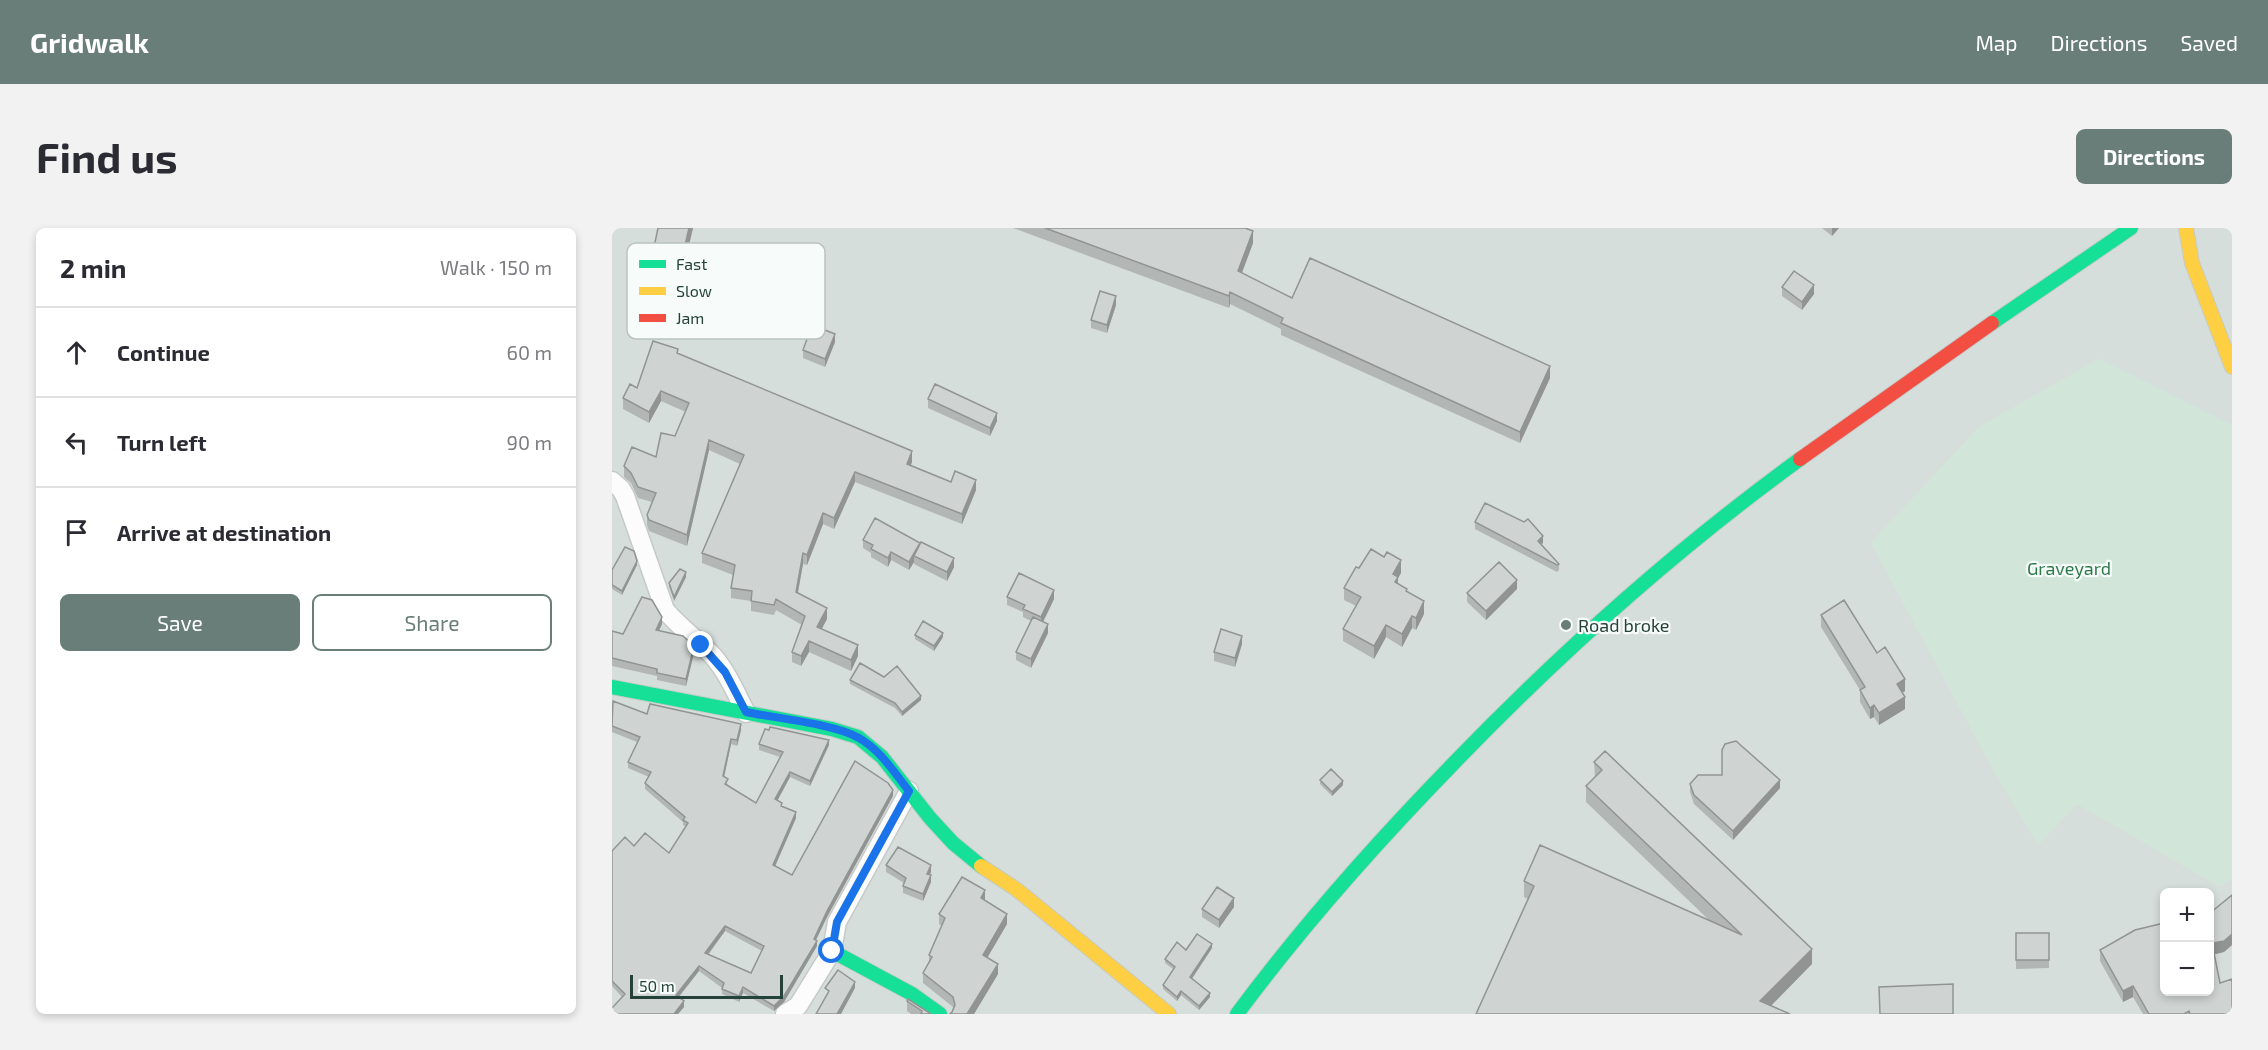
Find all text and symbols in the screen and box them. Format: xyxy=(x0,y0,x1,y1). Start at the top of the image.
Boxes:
text: Gridwalk xyxy=(30,25,149,59)
text: Map xyxy=(1975,30,2018,55)
text: Directions xyxy=(2051,30,2147,55)
text: Saved xyxy=(2180,30,2238,55)
button: Directions xyxy=(2076,129,2232,184)
text: Find us xyxy=(36,131,178,181)
legend xyxy=(627,243,825,339)
text: 2 min xyxy=(60,252,126,283)
text: Fast xyxy=(676,254,707,273)
text: Walk · 150 m xyxy=(440,255,552,279)
text: Slow xyxy=(676,281,712,300)
text: Jam xyxy=(676,308,704,327)
icon: ahead xyxy=(60,336,93,369)
text: Continue xyxy=(117,339,210,365)
text: 60 m xyxy=(507,340,552,364)
icon: left xyxy=(60,426,93,459)
text: Turn left xyxy=(117,429,206,455)
text: 90 m xyxy=(507,430,552,454)
icon: arrive xyxy=(60,516,93,549)
text: Arrive at destination xyxy=(117,519,331,545)
park label: Graveyard xyxy=(2027,557,2111,579)
button: Save xyxy=(60,594,300,651)
button: Share xyxy=(312,594,552,651)
place label: Road broke xyxy=(1578,614,1670,636)
marker: Road broke xyxy=(1559,618,1573,632)
route end xyxy=(687,631,713,657)
map controls xyxy=(2160,888,2214,996)
button: + xyxy=(2160,888,2214,942)
route start xyxy=(818,937,844,963)
button: − xyxy=(2160,942,2214,996)
scale bar xyxy=(630,972,783,1000)
text: 50 m xyxy=(639,976,675,995)

